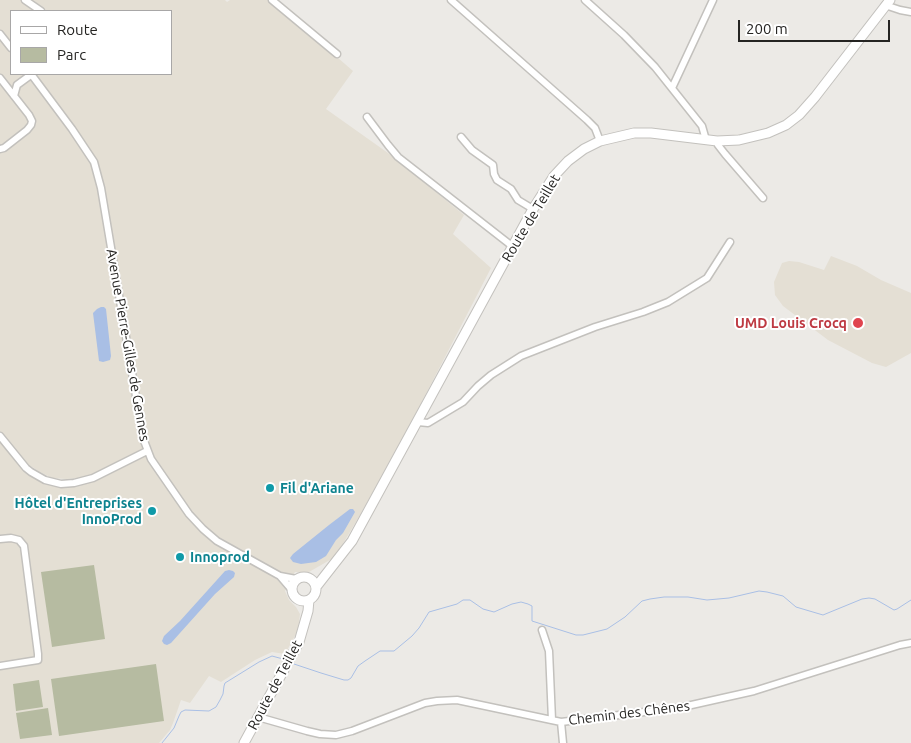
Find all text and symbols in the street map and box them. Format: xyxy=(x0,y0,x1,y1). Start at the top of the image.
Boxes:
legend xyxy=(10,10,172,75)
scale bar xyxy=(741,10,894,42)
text: 200 m xyxy=(746,20,788,37)
text: Route xyxy=(57,21,98,38)
text: Parc xyxy=(57,46,86,63)
street label: Route de Teillet xyxy=(498,171,564,265)
street label: Avenue Pierre-Gilles de Gennes xyxy=(103,247,153,443)
place label: UMD Louis Crocq xyxy=(735,315,847,331)
marker: UMD Louis Crocq xyxy=(851,316,865,330)
place label: Fil d'Ariane xyxy=(280,480,354,496)
marker: Fil d'Ariane xyxy=(264,482,276,494)
place label: Hôtel d'Entreprises InnoProd xyxy=(15,495,142,528)
marker: Hôtel d'Entreprises InnoProd xyxy=(146,505,158,517)
place label: Innoprod xyxy=(190,549,250,565)
marker: Innoprod xyxy=(174,551,186,563)
street label: Route de Teillet xyxy=(244,637,306,733)
street label: Chemin des Chênes xyxy=(567,697,691,729)

